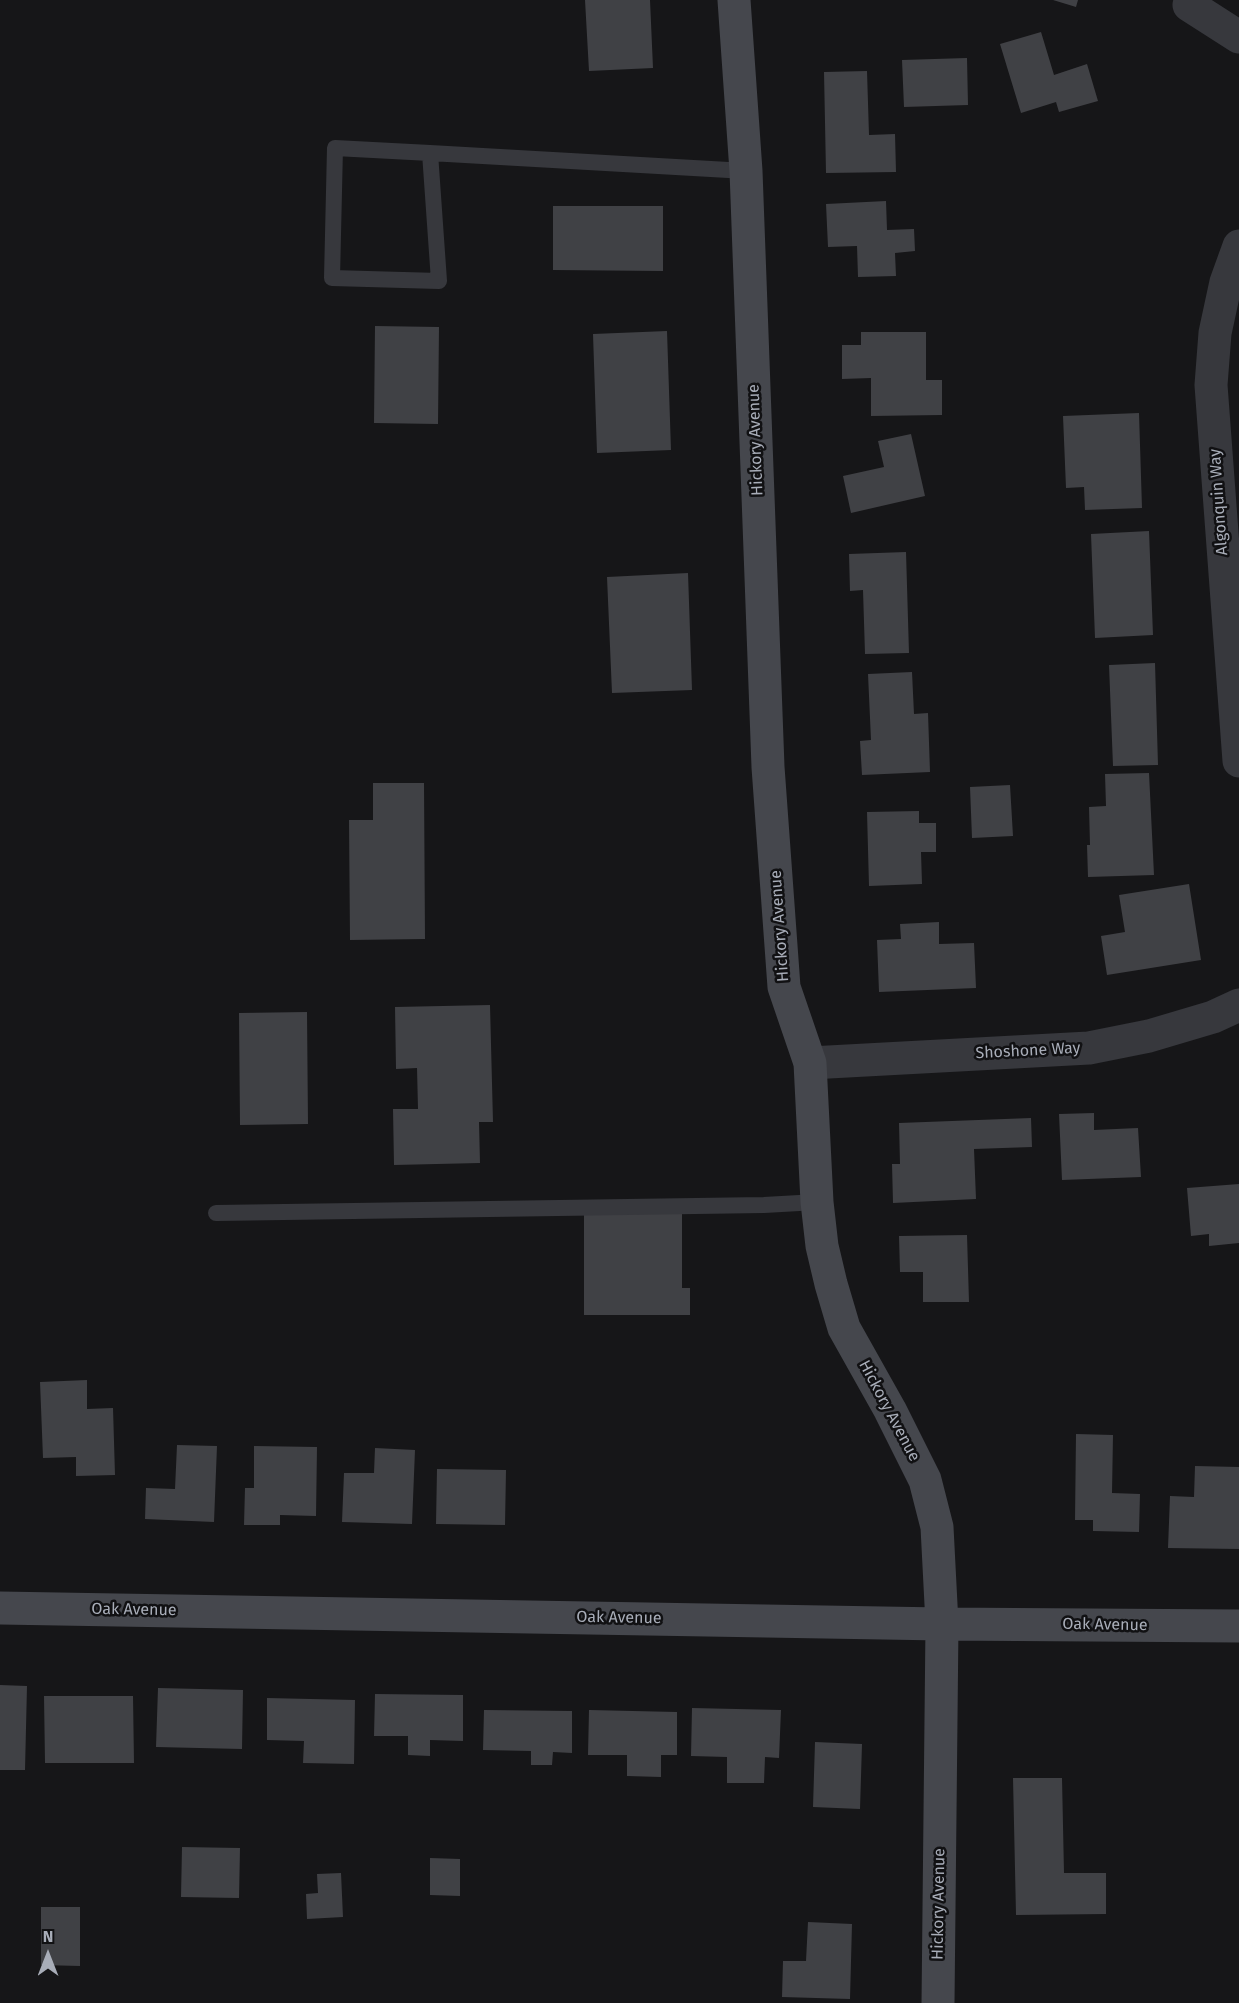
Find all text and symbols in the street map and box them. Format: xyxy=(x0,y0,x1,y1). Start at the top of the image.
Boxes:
street label: Hickory Avenue xyxy=(744,384,768,496)
street label: Algonquin Way xyxy=(1206,448,1232,556)
street label: Hickory Avenue xyxy=(767,870,793,982)
street label: Shoshone Way xyxy=(975,1039,1081,1063)
street label: Hickory Avenue xyxy=(854,1357,924,1465)
street label: Oak Avenue xyxy=(91,1600,177,1620)
street label: Oak Avenue xyxy=(576,1608,662,1628)
street label: Oak Avenue xyxy=(1062,1615,1148,1635)
street label: Hickory Avenue xyxy=(928,1848,950,1960)
north arrow xyxy=(18,1925,78,1985)
text: N xyxy=(43,1927,53,1946)

